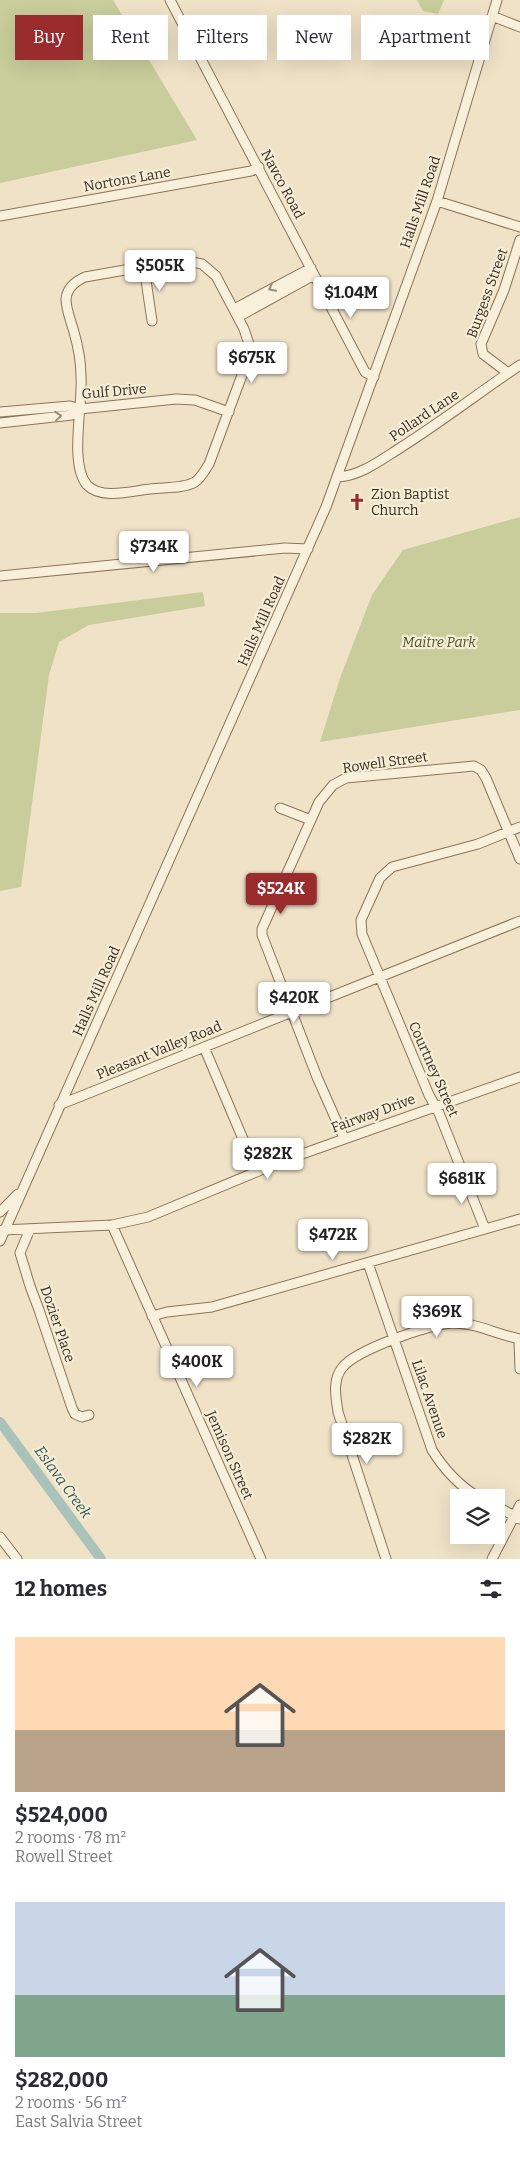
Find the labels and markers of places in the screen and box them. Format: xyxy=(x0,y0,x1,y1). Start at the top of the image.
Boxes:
pin: $505K xyxy=(125,250,195,292)
pin: $1.04M xyxy=(310,276,392,319)
pin: $675K xyxy=(217,342,287,384)
place label: Zion Baptist Church xyxy=(371,486,449,519)
church icon: Zion Baptist Church xyxy=(347,492,367,512)
pin: $734K xyxy=(119,530,189,573)
pin: $524K xyxy=(246,872,316,915)
pin: $420K xyxy=(259,982,329,1024)
pin: $282K xyxy=(233,1138,303,1180)
pin: $681K xyxy=(427,1162,497,1205)
pin: $472K xyxy=(298,1218,368,1261)
pin: $369K xyxy=(402,1296,472,1338)
pin: $400K xyxy=(162,1346,232,1388)
pin: $282K xyxy=(332,1422,402,1465)

